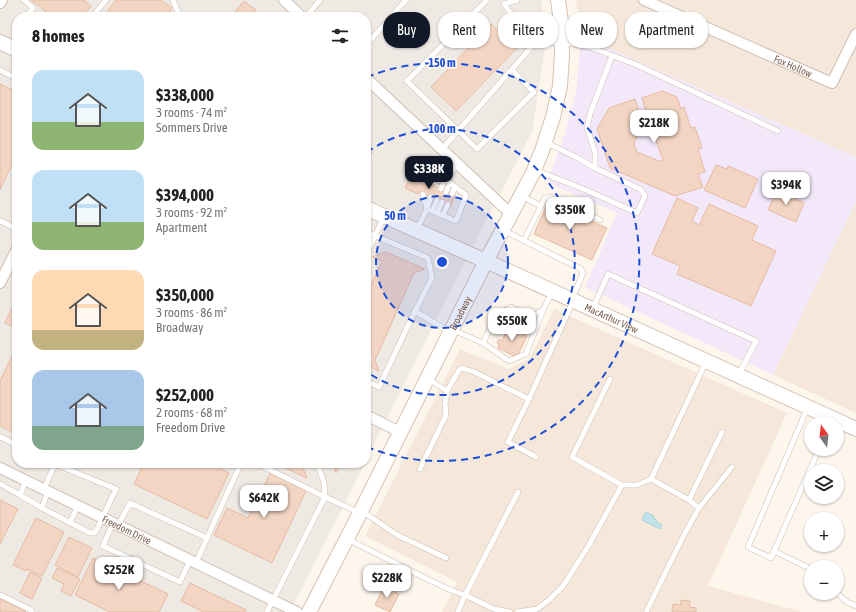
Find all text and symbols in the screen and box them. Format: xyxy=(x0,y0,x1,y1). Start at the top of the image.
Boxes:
chip: Buy xyxy=(383,12,430,48)
chip: Rent xyxy=(438,12,490,48)
chip: Filters xyxy=(498,12,558,48)
chip: New xyxy=(566,12,617,48)
chip: Apartment xyxy=(625,12,708,48)
icon: filters xyxy=(329,25,351,47)
text: 8 homes xyxy=(32,26,85,46)
street label: Fox Hollow xyxy=(773,53,814,79)
text: 150 m xyxy=(428,56,456,70)
text: $338,000 xyxy=(156,85,214,105)
icon: home xyxy=(64,86,112,134)
text: 3 rooms · 74 m² xyxy=(156,105,227,120)
pin: $218K xyxy=(626,110,682,144)
text: $218K xyxy=(639,115,669,130)
text: Sommers Drive xyxy=(156,120,228,135)
text: 100 m xyxy=(428,122,456,136)
pin: $338K xyxy=(401,156,457,190)
text: $338K xyxy=(414,161,444,176)
pin: $394K xyxy=(758,172,814,206)
text: $394K xyxy=(771,177,801,192)
text: $394,000 xyxy=(156,185,214,205)
icon: home xyxy=(64,186,112,234)
pin: $350K xyxy=(542,197,598,231)
text: $350K xyxy=(555,202,585,217)
text: 3 rooms · 92 m² xyxy=(156,205,227,220)
text: 50 m xyxy=(384,209,406,223)
text: Apartment xyxy=(156,220,207,235)
centre of rings xyxy=(435,255,449,269)
text: $350,000 xyxy=(156,285,214,305)
icon: home xyxy=(64,286,112,334)
street label: Broadway xyxy=(447,294,473,332)
street label: MacArthur View xyxy=(583,301,640,335)
text: 3 rooms · 86 m² xyxy=(156,305,227,320)
pin: $550K xyxy=(484,308,540,342)
text: $550K xyxy=(497,313,527,328)
text: Broadway xyxy=(156,320,203,335)
text: $252,000 xyxy=(156,385,214,405)
icon: home xyxy=(64,386,112,434)
text: 2 rooms · 68 m² xyxy=(156,405,227,420)
north arrow xyxy=(804,416,844,456)
map controls xyxy=(804,416,844,600)
text: Freedom Drive xyxy=(156,420,225,435)
button: layers xyxy=(804,464,844,504)
pin: $642K xyxy=(236,485,292,519)
text: $642K xyxy=(249,490,279,505)
button: + xyxy=(804,512,844,552)
street label: Freedom Drive xyxy=(101,513,154,546)
pin: $252K xyxy=(91,557,147,591)
button: − xyxy=(804,560,844,600)
text: $252K xyxy=(104,562,134,577)
pin: $228K xyxy=(359,565,415,599)
text: $228K xyxy=(372,570,402,585)

